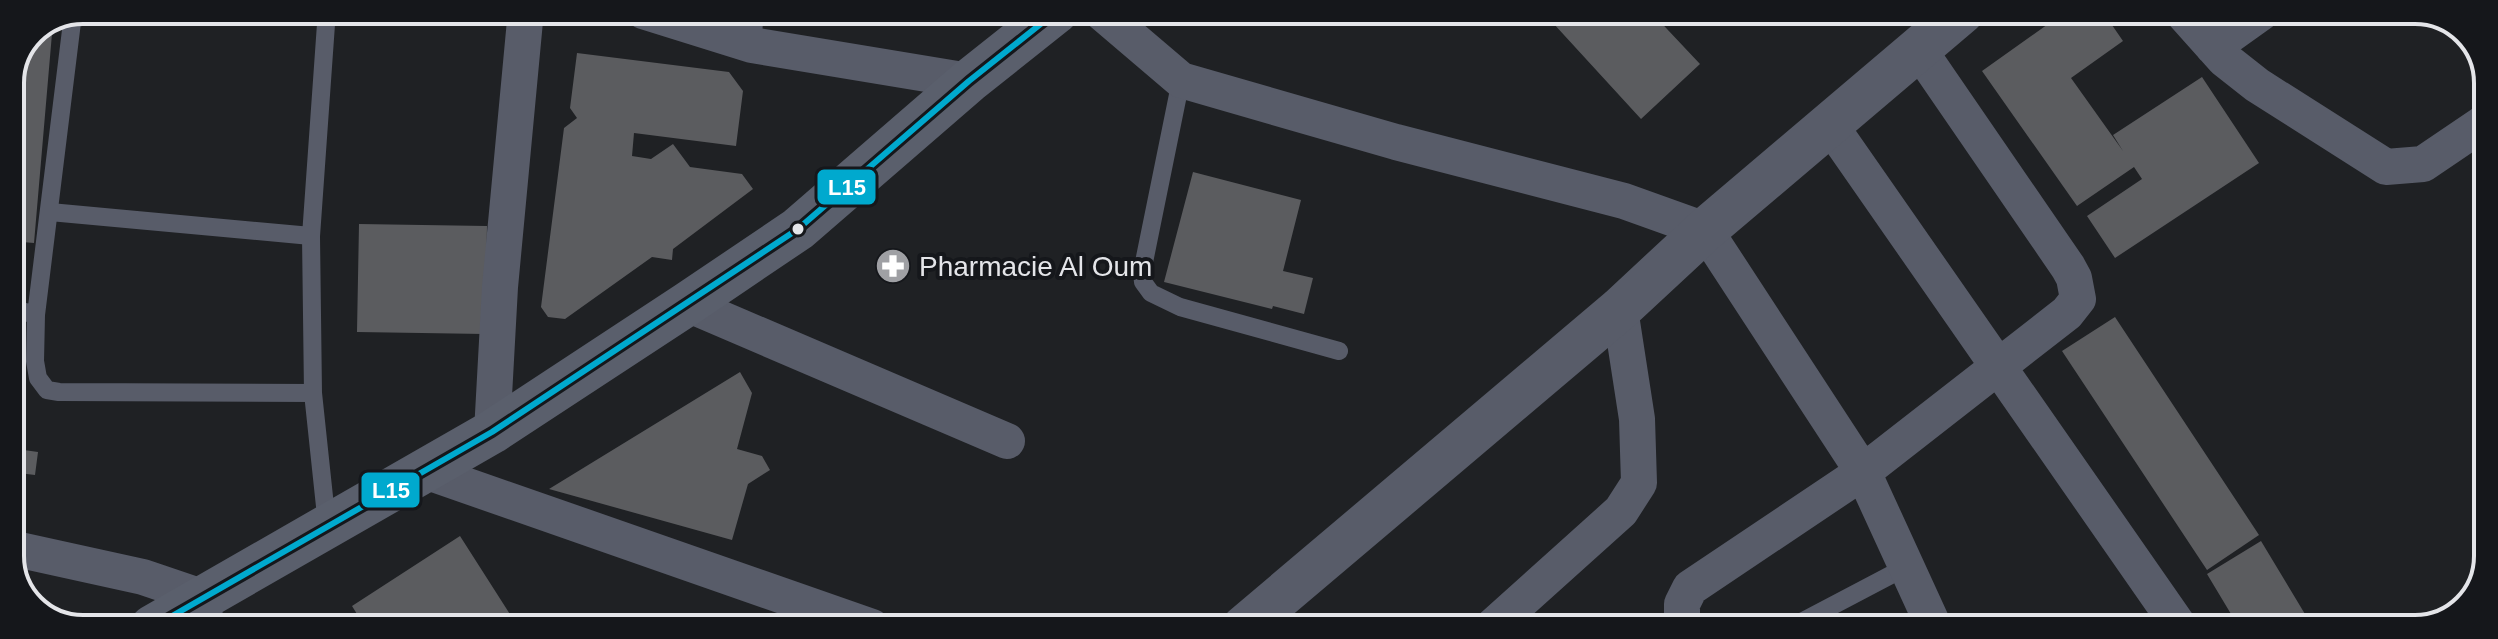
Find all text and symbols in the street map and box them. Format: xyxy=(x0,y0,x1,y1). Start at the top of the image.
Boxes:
line badge: L15 xyxy=(816,168,877,206)
text: L15 xyxy=(828,175,866,200)
unlabelled marker xyxy=(790,221,806,237)
pharmacy icon: Pharmacie Al Oum xyxy=(874,247,912,285)
place label: Pharmacie Al Oum xyxy=(919,251,1152,282)
line badge: L15 xyxy=(360,471,421,509)
text: L15 xyxy=(372,478,410,503)

